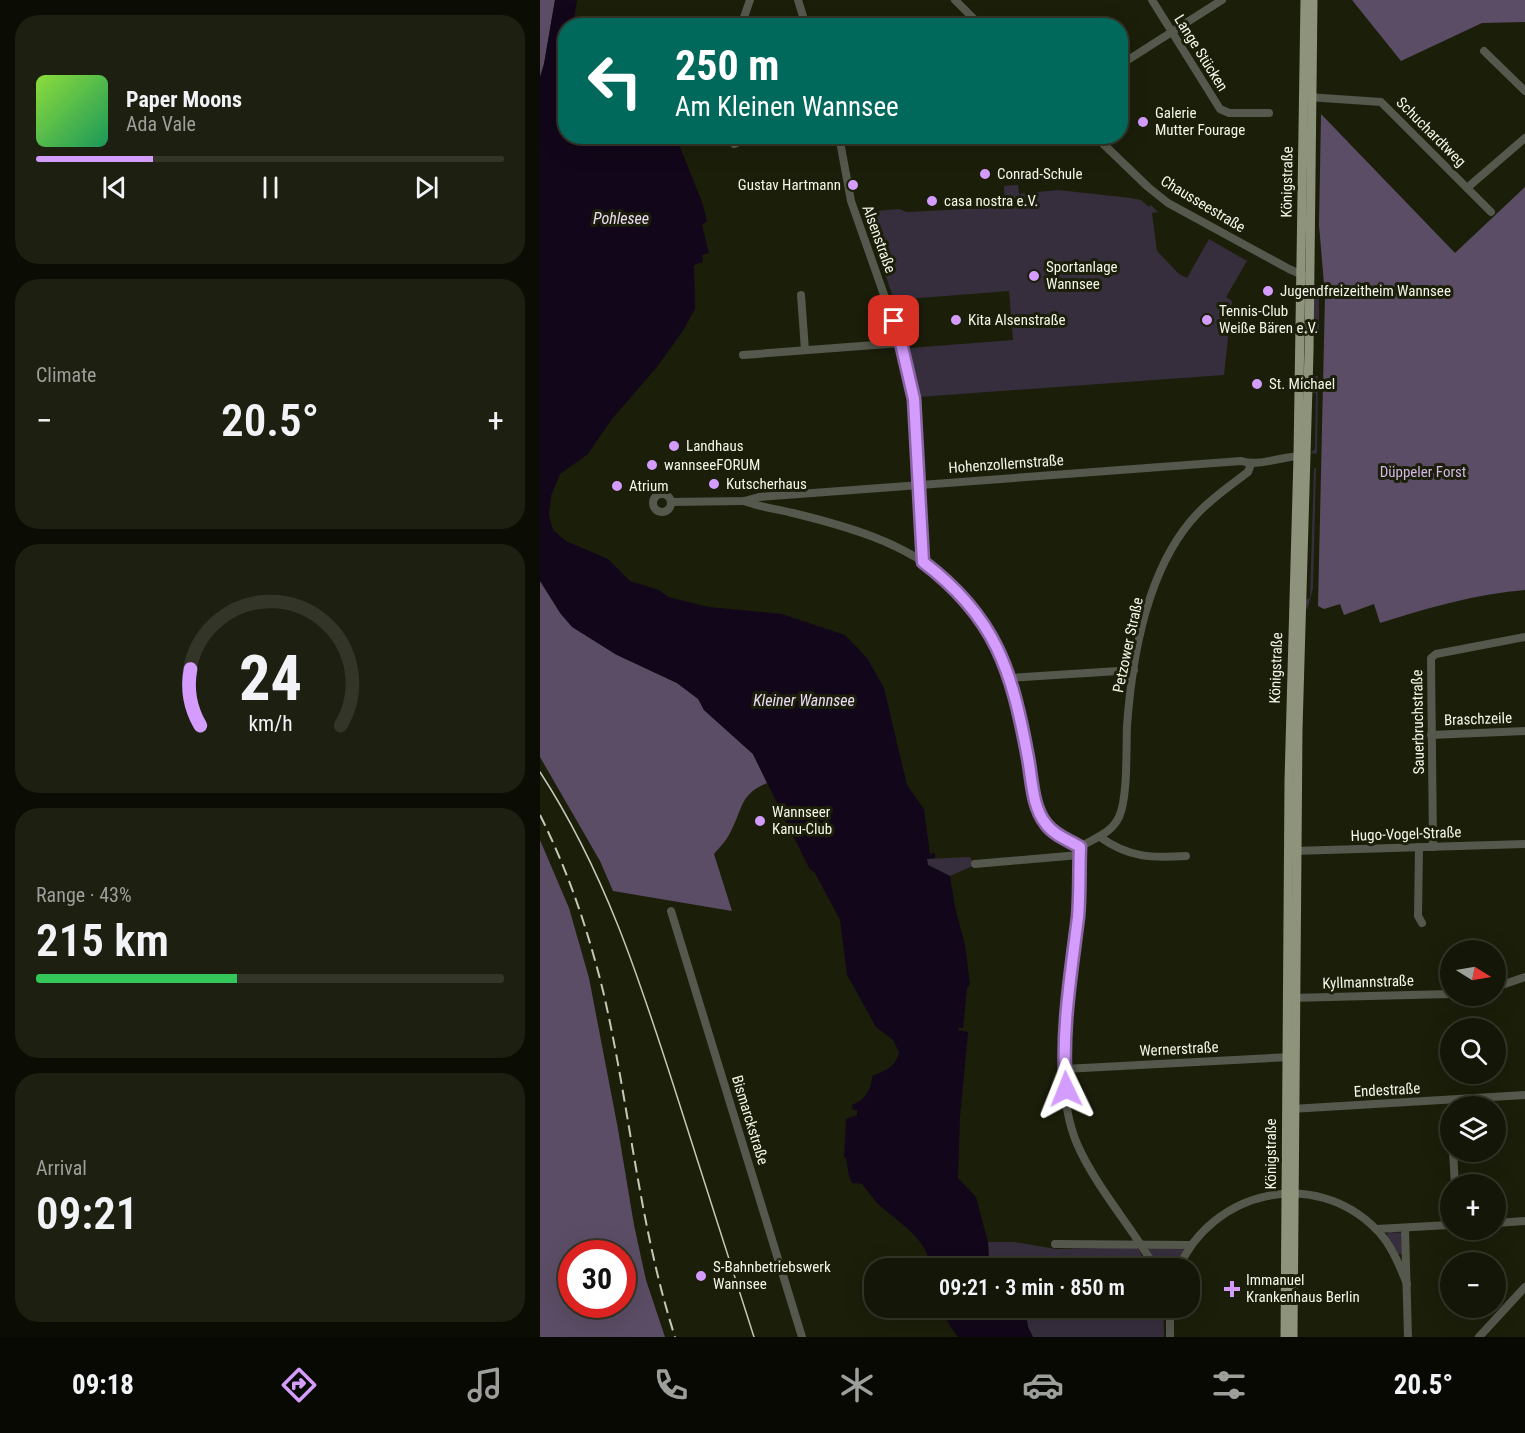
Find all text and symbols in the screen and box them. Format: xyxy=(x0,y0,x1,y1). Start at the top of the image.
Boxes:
street label: Lange Stücken xyxy=(1170,11,1232,95)
text: 250 m xyxy=(675,41,780,90)
icon: left xyxy=(576,42,654,120)
text: Paper Moons xyxy=(126,87,242,112)
text: Am Kleinen Wannsee xyxy=(675,91,899,123)
street label: Schuchardtweg xyxy=(1392,93,1470,171)
place label: Galerie Mutter Fourage xyxy=(1155,104,1245,139)
text: Ada Vale xyxy=(126,112,196,136)
marker: Galerie Mutter Fourage xyxy=(1136,115,1150,129)
street label: Königstraße xyxy=(1277,146,1297,218)
place label: Conrad-Schule xyxy=(997,165,1083,183)
marker: Conrad-Schule xyxy=(978,167,992,181)
icon: previous xyxy=(98,171,131,204)
icon: pause xyxy=(254,171,287,204)
icon: next xyxy=(410,171,443,204)
street label: Chausseestraße xyxy=(1157,172,1249,236)
place label: Gustav Hartmann xyxy=(738,176,841,194)
marker: Gustav Hartmann xyxy=(846,178,860,192)
place label: casa nostra e.V. xyxy=(944,192,1038,210)
marker: casa nostra e.V. xyxy=(925,194,939,208)
street label: Alsenstraße xyxy=(858,203,900,275)
water label: Pohlesee xyxy=(593,209,649,228)
place label: Sportanlage Wannsee xyxy=(1046,258,1118,293)
marker: Sportanlage Wannsee xyxy=(1027,269,1041,283)
place label: Jugendfreizeitheim Wannsee xyxy=(1280,282,1451,300)
marker: Jugendfreizeitheim Wannsee xyxy=(1261,284,1275,298)
pin xyxy=(868,295,919,346)
place label: Tennis-Club Weiße Bären e.V. xyxy=(1219,302,1318,337)
icon: arrive xyxy=(877,304,910,337)
place label: Kita Alsenstraße xyxy=(968,311,1066,329)
marker: Kita Alsenstraße xyxy=(949,313,963,327)
marker: Tennis-Club Weiße Bären e.V. xyxy=(1200,313,1214,327)
text: Climate xyxy=(36,363,96,387)
place label: St. Michael xyxy=(1269,375,1335,393)
marker: St. Michael xyxy=(1250,377,1264,391)
text: 20.5° xyxy=(221,394,319,447)
text: − xyxy=(36,401,53,440)
text: + xyxy=(488,401,504,440)
place label: Landhaus xyxy=(686,437,744,455)
marker: Landhaus xyxy=(667,439,681,453)
street label: Hohenzollernstraße xyxy=(948,451,1064,477)
place label: wannseeFORUM xyxy=(664,456,760,474)
marker: wannseeFORUM xyxy=(645,458,659,472)
park label: Düppeler Forst xyxy=(1380,463,1466,481)
place label: Kutscherhaus xyxy=(726,475,807,493)
place label: Atrium xyxy=(629,477,669,495)
marker: Kutscherhaus xyxy=(707,477,721,491)
marker: Atrium xyxy=(610,479,624,493)
street label: Petzower Straße xyxy=(1109,596,1147,694)
street label: Königstraße xyxy=(1266,632,1286,704)
text: 24 xyxy=(238,642,302,715)
street label: Sauerbruchstraße xyxy=(1408,669,1428,775)
water label: Kleiner Wannsee xyxy=(753,691,855,710)
street label: Braschzeile xyxy=(1444,709,1512,729)
text: km/h xyxy=(248,711,292,736)
place label: Wannseer Kanu-Club xyxy=(772,803,832,838)
marker: Wannseer Kanu-Club xyxy=(753,814,767,828)
street label: Hugo-Vogel-Straße xyxy=(1350,823,1462,845)
text: Range · 43% xyxy=(36,883,132,907)
text: 215 km xyxy=(36,914,169,967)
north arrow xyxy=(1440,940,1506,1006)
map controls xyxy=(1440,940,1506,1318)
street label: Kyllmannstraße xyxy=(1322,971,1414,993)
button: search xyxy=(1440,1018,1506,1084)
street label: Wernerstraße xyxy=(1139,1038,1219,1060)
position arrow xyxy=(1034,1057,1098,1121)
street label: Bismarckstraße xyxy=(728,1073,772,1167)
street label: Endestraße xyxy=(1353,1079,1421,1101)
button: layers xyxy=(1440,1096,1506,1162)
street label: Königstraße xyxy=(1262,1118,1280,1190)
text: Arrival xyxy=(36,1156,87,1180)
button: + xyxy=(1440,1174,1506,1240)
text: 09:21 xyxy=(36,1187,138,1240)
speed limit sign: 30 xyxy=(558,1240,636,1318)
button: − xyxy=(1440,1252,1506,1318)
place label: S-Bahnbetriebswerk Wannsee xyxy=(713,1258,831,1293)
marker: S-Bahnbetriebswerk Wannsee xyxy=(694,1269,708,1283)
place label: Immanuel Krankenhaus Berlin xyxy=(1246,1271,1360,1306)
text: 09:21 · 3 min · 850 m xyxy=(939,1275,1125,1300)
marker: Immanuel Krankenhaus Berlin xyxy=(1223,1280,1241,1298)
icon: directions xyxy=(278,1364,320,1406)
icon: music xyxy=(464,1364,506,1406)
icon: phone xyxy=(650,1364,692,1406)
icon: climate xyxy=(836,1364,878,1406)
icon: car xyxy=(1022,1364,1064,1406)
icon: filters xyxy=(1208,1364,1250,1406)
text: 09:18 xyxy=(72,1369,134,1401)
text: 20.5° xyxy=(1394,1369,1453,1401)

